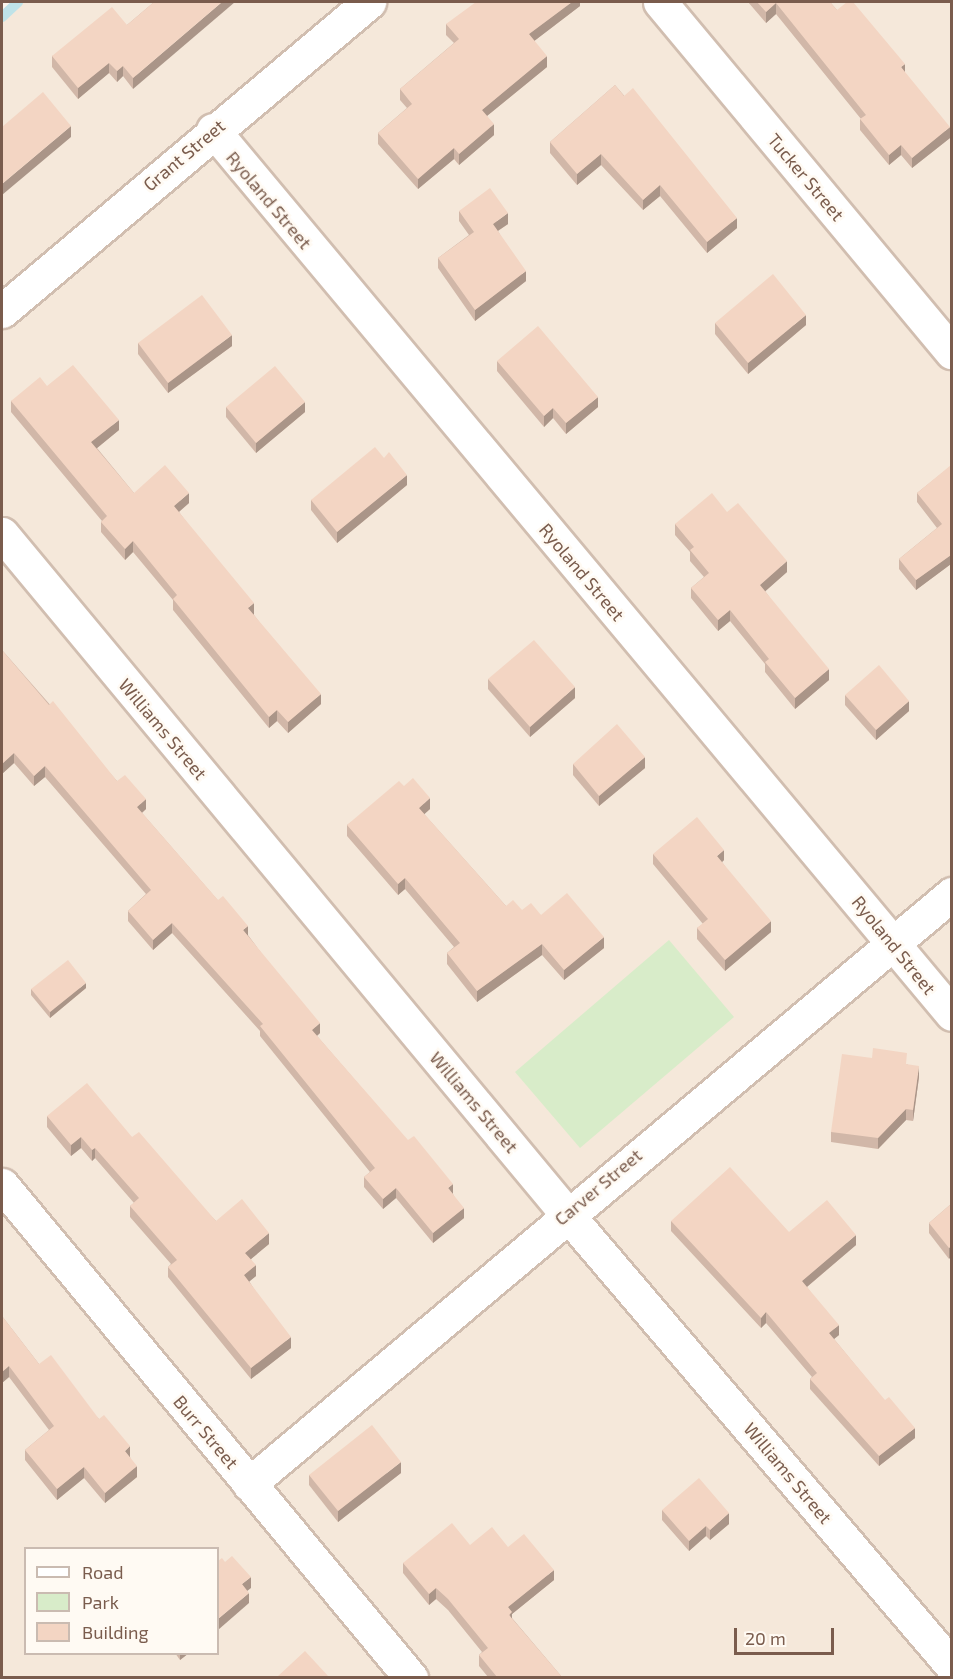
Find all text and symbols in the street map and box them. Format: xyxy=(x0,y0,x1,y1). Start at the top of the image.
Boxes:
street label: Grant Street xyxy=(139,115,229,195)
street label: Tucker Street xyxy=(763,129,849,225)
street label: Ryoland Street xyxy=(222,147,316,253)
street label: Ryoland Street xyxy=(535,519,629,625)
street label: Williams Street xyxy=(114,674,212,784)
street label: Ryoland Street xyxy=(848,891,940,999)
street label: Williams Street xyxy=(425,1047,523,1157)
street label: Carver Street xyxy=(550,1144,646,1230)
street label: Burr Street xyxy=(169,1391,243,1473)
street label: Williams Street xyxy=(739,1418,837,1528)
legend xyxy=(24,1547,219,1655)
text: Road xyxy=(82,1561,123,1583)
text: Park xyxy=(82,1591,119,1613)
scale bar xyxy=(737,1616,838,1654)
text: Building xyxy=(82,1621,149,1643)
text: 20 m xyxy=(745,1627,786,1649)

